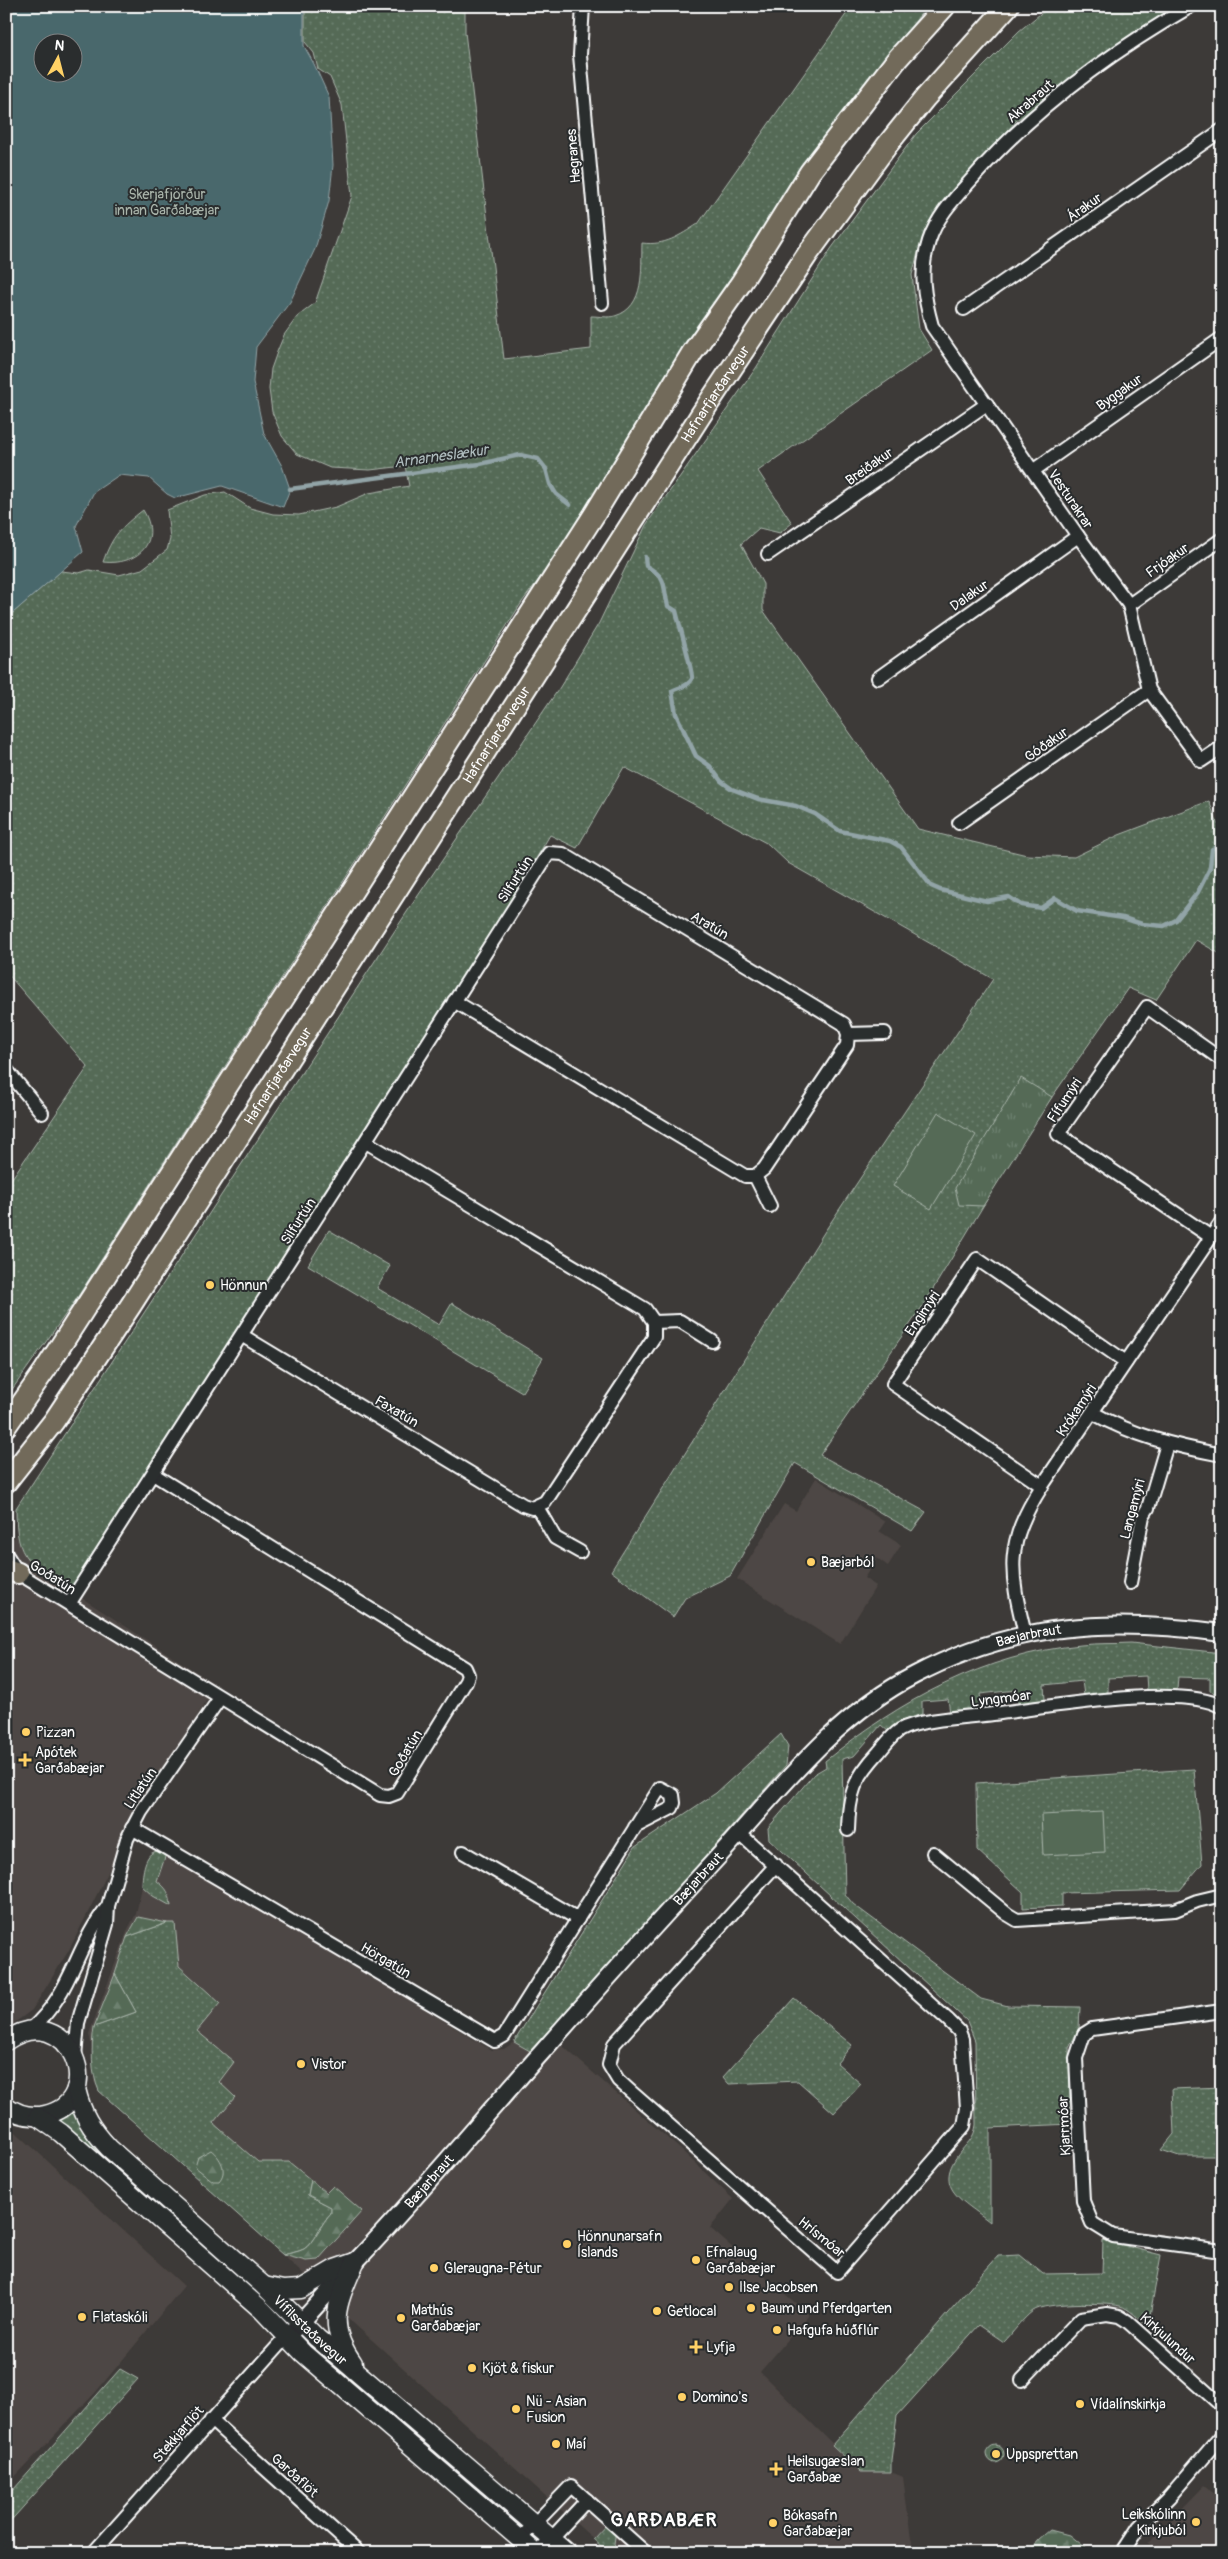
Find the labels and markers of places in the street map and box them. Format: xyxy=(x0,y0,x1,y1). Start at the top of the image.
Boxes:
place label: Hönnun xyxy=(220,1277,267,1294)
marker: Hönnun xyxy=(204,1279,216,1291)
place label: Bæjarból xyxy=(821,1554,874,1571)
marker: Bæjarból xyxy=(805,1556,817,1568)
place label: Pizzan xyxy=(36,1724,75,1741)
marker: Pizzan xyxy=(20,1726,32,1738)
place label: Apótek Garðabæjar xyxy=(35,1744,104,1777)
marker: Apótek Garðabæjar xyxy=(19,1754,31,1766)
place label: Vistor xyxy=(311,2056,346,2073)
marker: Vistor xyxy=(295,2058,307,2070)
place label: Hönnunarsafn Íslands xyxy=(577,2228,662,2261)
marker: Hönnunarsafn Íslands xyxy=(561,2238,573,2250)
place label: Efnalaug Garðabæjar xyxy=(706,2244,775,2277)
marker: Efnalaug Garðabæjar xyxy=(690,2254,702,2266)
place label: Gleraugna-Pétur xyxy=(444,2260,542,2277)
marker: Gleraugna-Pétur xyxy=(428,2262,440,2274)
place label: Ilse Jacobsen xyxy=(739,2279,818,2296)
marker: Ilse Jacobsen xyxy=(723,2281,735,2293)
place label: Baum und Pferdgarten xyxy=(761,2300,892,2317)
place label: Mathús Garðabæjar xyxy=(411,2302,480,2335)
marker: Baum und Pferdgarten xyxy=(745,2302,757,2314)
place label: Getlocal xyxy=(667,2303,717,2320)
marker: Getlocal xyxy=(651,2305,663,2317)
place label: Flataskóli xyxy=(92,2309,148,2326)
marker: Flataskóli xyxy=(76,2311,88,2323)
marker: Mathús Garðabæjar xyxy=(395,2312,407,2324)
place label: Hafgufa húðflúr xyxy=(787,2322,879,2339)
marker: Hafgufa húðflúr xyxy=(771,2324,783,2336)
place label: Lyfja xyxy=(706,2339,735,2356)
marker: Lyfja xyxy=(690,2341,702,2353)
place label: Kjöt & fiskur xyxy=(482,2360,554,2377)
marker: Kjöt & fiskur xyxy=(466,2362,478,2374)
place label: Domino's xyxy=(692,2389,748,2406)
marker: Domino's xyxy=(676,2391,688,2403)
place label: Nü - Asian Fusion xyxy=(526,2393,587,2426)
place label: Vídalínskirkja xyxy=(1090,2396,1166,2413)
marker: Vídalínskirkja xyxy=(1074,2398,1086,2410)
marker: Nü - Asian Fusion xyxy=(510,2403,522,2415)
place label: Maí xyxy=(566,2436,587,2453)
marker: Maí xyxy=(550,2438,562,2450)
place label: Uppsprettan xyxy=(1006,2446,1078,2463)
marker: Uppsprettan xyxy=(990,2448,1002,2460)
place label: Heilsugæslan Garðabæ xyxy=(787,2453,864,2486)
marker: Heilsugæslan Garðabæ xyxy=(769,2462,783,2476)
place label: Leikskólinn Kirkjuból xyxy=(1122,2506,1186,2539)
place label: Bókasafn Garðabæjar xyxy=(783,2507,852,2540)
marker: Leikskólinn Kirkjuból xyxy=(1190,2516,1202,2528)
marker: Bókasafn Garðabæjar xyxy=(767,2517,779,2529)

